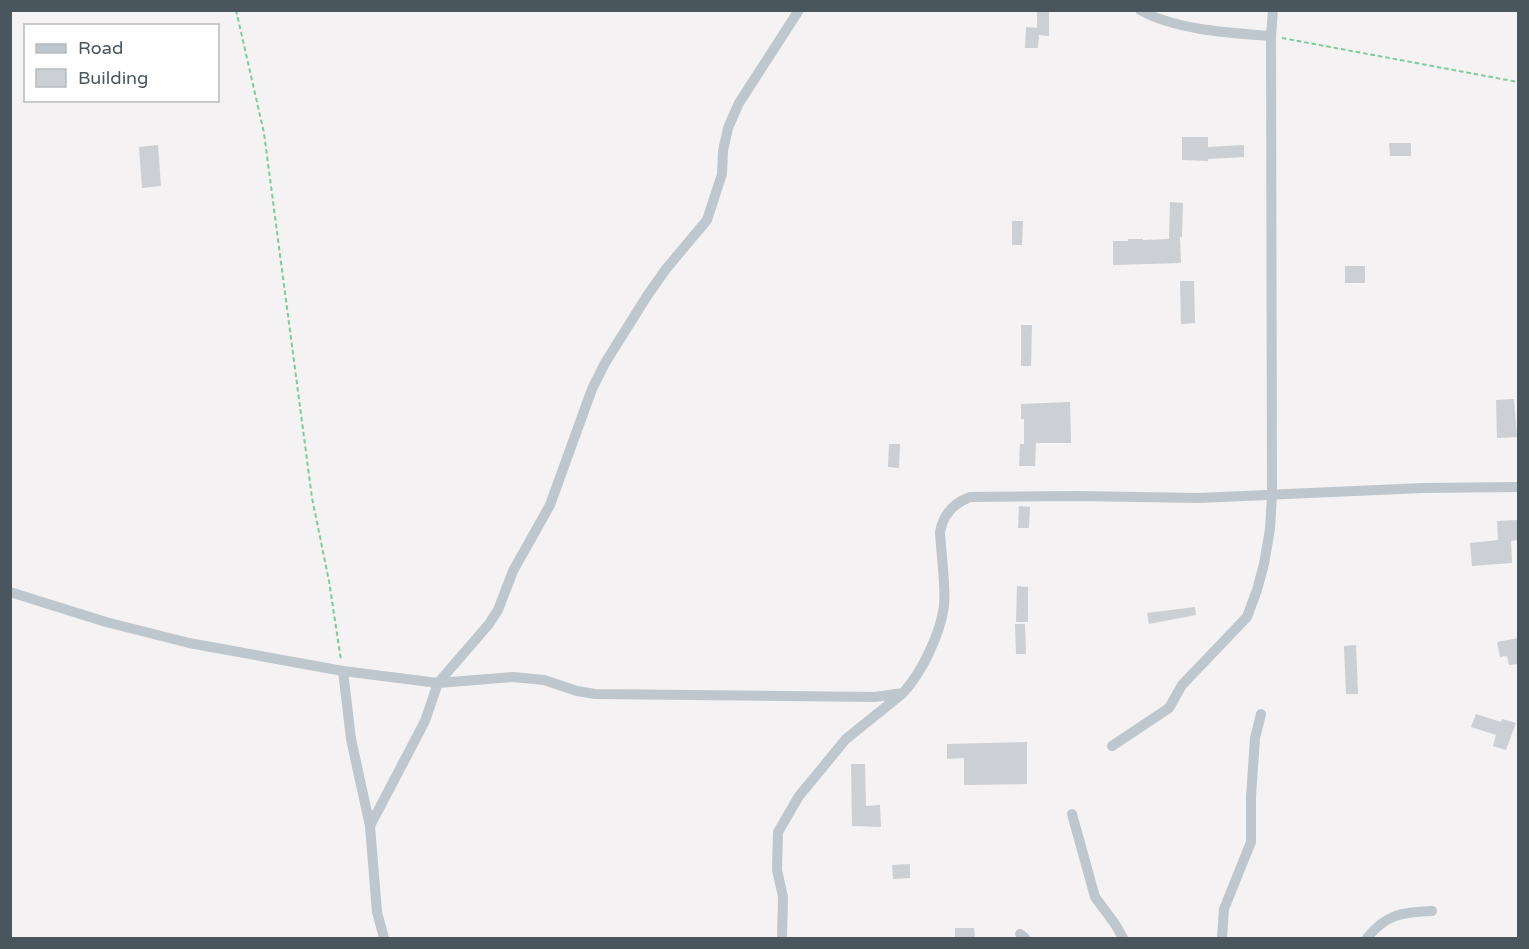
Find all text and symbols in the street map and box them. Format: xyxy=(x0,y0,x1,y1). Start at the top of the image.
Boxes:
legend xyxy=(24,24,219,102)
text: Road xyxy=(78,37,123,59)
text: Building xyxy=(78,67,148,89)

